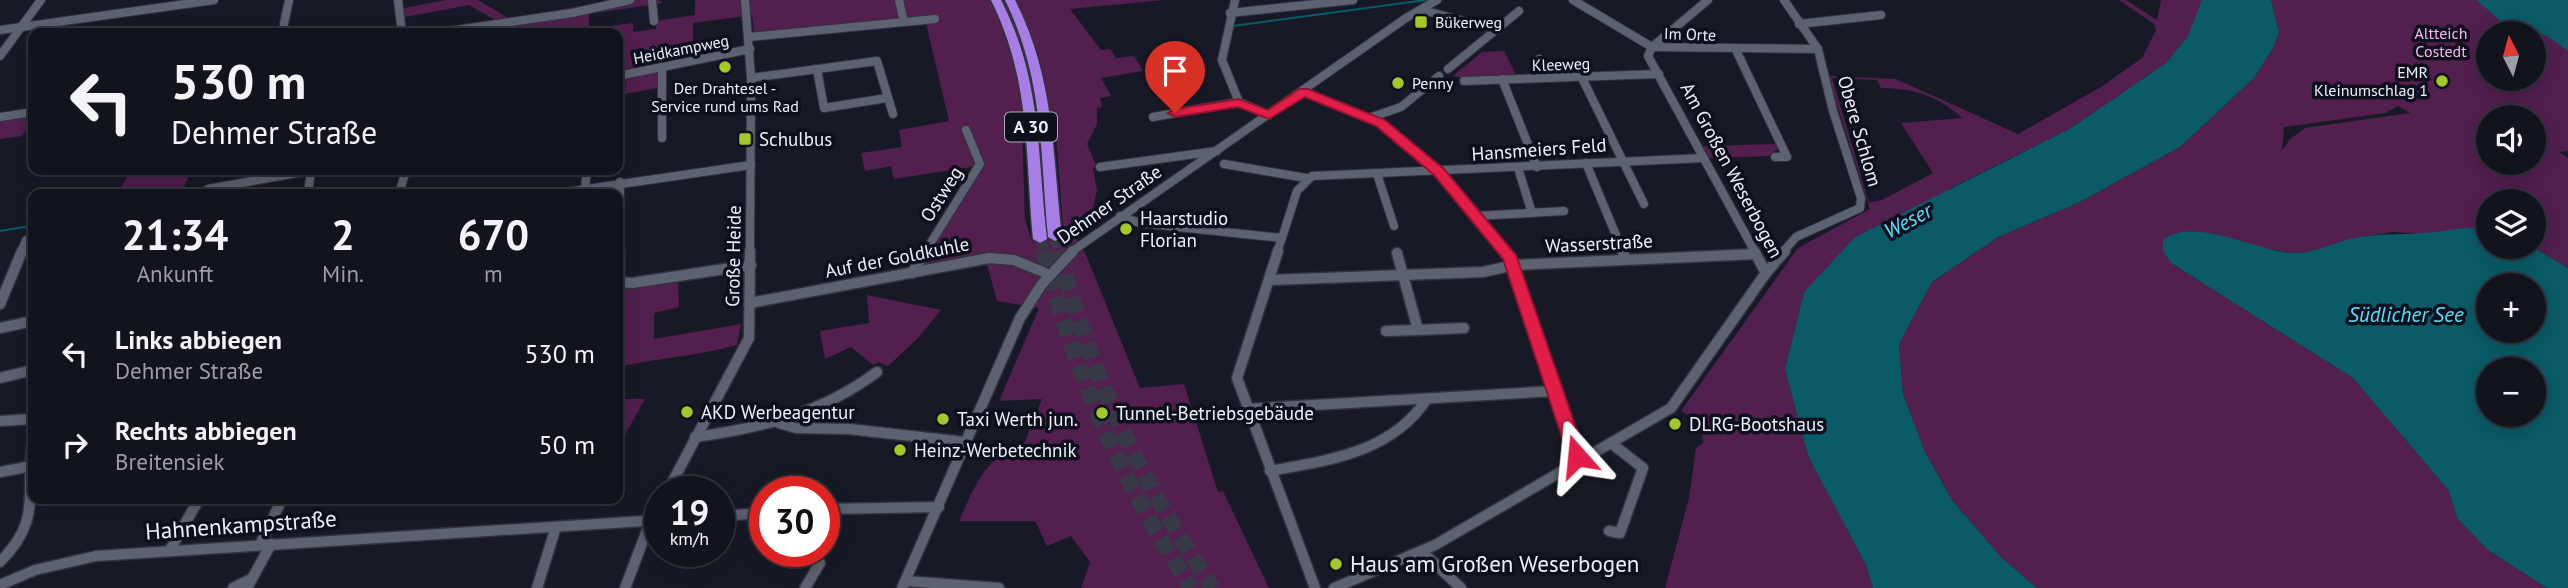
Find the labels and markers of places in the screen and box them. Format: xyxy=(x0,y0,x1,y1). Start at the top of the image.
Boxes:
place label: Bükerweg xyxy=(1435,12,1502,32)
marker: Bükerweg xyxy=(1413,14,1429,30)
pin xyxy=(1145,41,1205,113)
marker: Der Drahtesel - Service rund ums Rad xyxy=(717,59,733,75)
place label: EMR Kleinumschlag 1 xyxy=(2314,62,2428,100)
place label: Penny xyxy=(1412,73,1454,93)
marker: EMR Kleinumschlag 1 xyxy=(2434,73,2450,89)
marker: Penny xyxy=(1390,75,1406,91)
place label: Der Drahtesel - Service rund ums Rad xyxy=(651,78,799,116)
place label: Schulbus xyxy=(759,127,832,151)
marker: Schulbus xyxy=(737,131,753,147)
place label: Haarstudio Florian xyxy=(1140,206,1228,252)
marker: Haarstudio Florian xyxy=(1118,221,1134,237)
place label: AKD Werbeagentur xyxy=(701,400,855,424)
place label: Tunnel-Betriebsgebäude xyxy=(1116,401,1314,425)
marker: AKD Werbeagentur xyxy=(679,404,695,420)
marker: Tunnel-Betriebsgebäude xyxy=(1094,405,1110,421)
place label: Taxi Werth jun. xyxy=(957,407,1078,431)
marker: Taxi Werth jun. xyxy=(935,411,951,427)
place label: DLRG-Bootshaus xyxy=(1689,412,1824,436)
marker: DLRG-Bootshaus xyxy=(1667,416,1683,432)
place label: Heinz-Werbetechnik xyxy=(914,438,1077,462)
marker: Heinz-Werbetechnik xyxy=(892,442,908,458)
place label: Haus am Großen Weserbogen xyxy=(1350,549,1639,578)
marker: Haus am Großen Weserbogen xyxy=(1328,556,1344,572)

